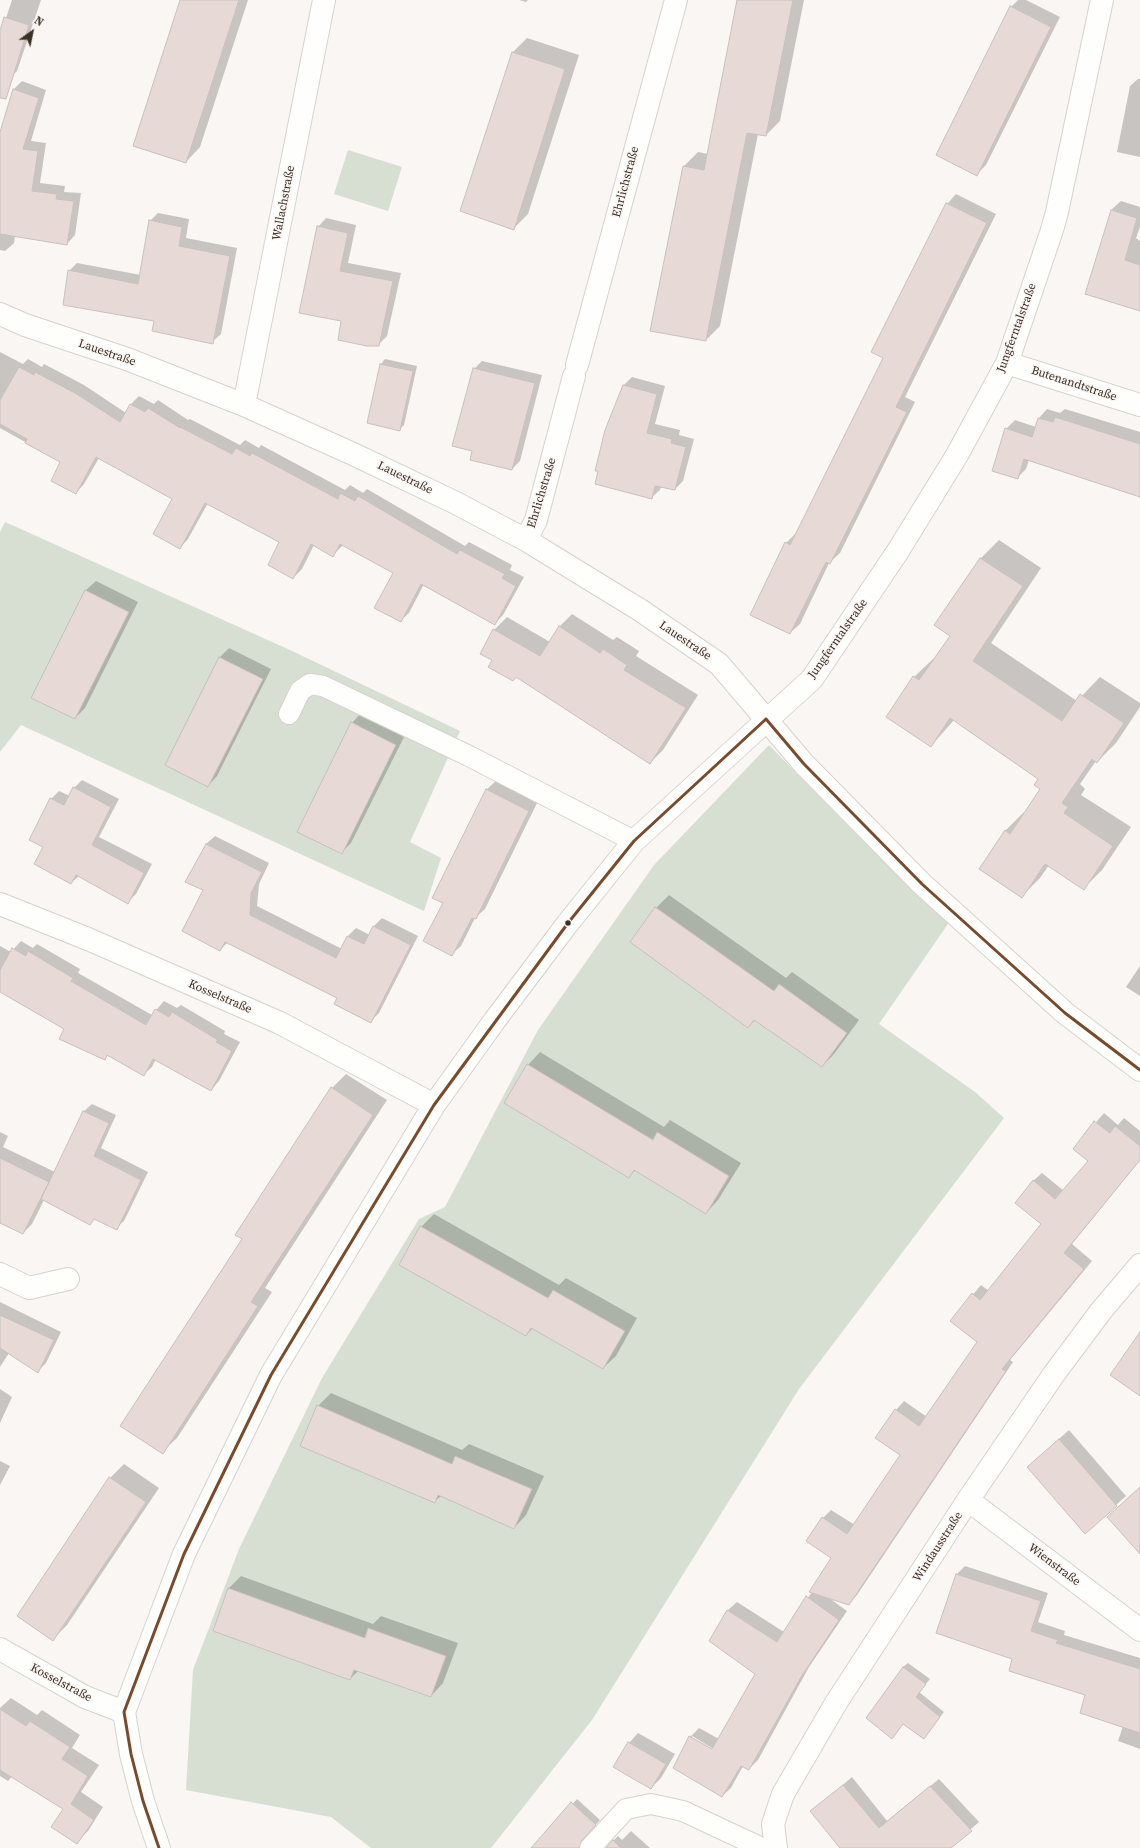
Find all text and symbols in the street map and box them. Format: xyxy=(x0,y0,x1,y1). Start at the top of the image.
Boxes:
north arrow xyxy=(12,12,52,52)
text: N xyxy=(31,13,46,30)
street label: Ehrlichstraße xyxy=(610,145,642,219)
street label: Wallachstraße xyxy=(270,164,298,242)
street label: Jungferntalstraße xyxy=(994,281,1040,375)
street label: Lauestraße xyxy=(76,336,138,370)
street label: Butenandtstraße xyxy=(1029,363,1119,405)
street label: Ehrlichstraße xyxy=(524,456,560,530)
street label: Lauestraße xyxy=(375,458,435,498)
street label: Jungferntalstraße xyxy=(805,596,871,682)
street label: Lauestraße xyxy=(656,618,714,664)
unlabelled marker xyxy=(563,918,573,928)
street label: Kosselstraße xyxy=(186,977,254,1017)
street label: Windausstraße xyxy=(910,1509,966,1585)
street label: Wienstraße xyxy=(1025,1541,1083,1589)
street label: Kosselstraße xyxy=(28,1661,94,1705)

